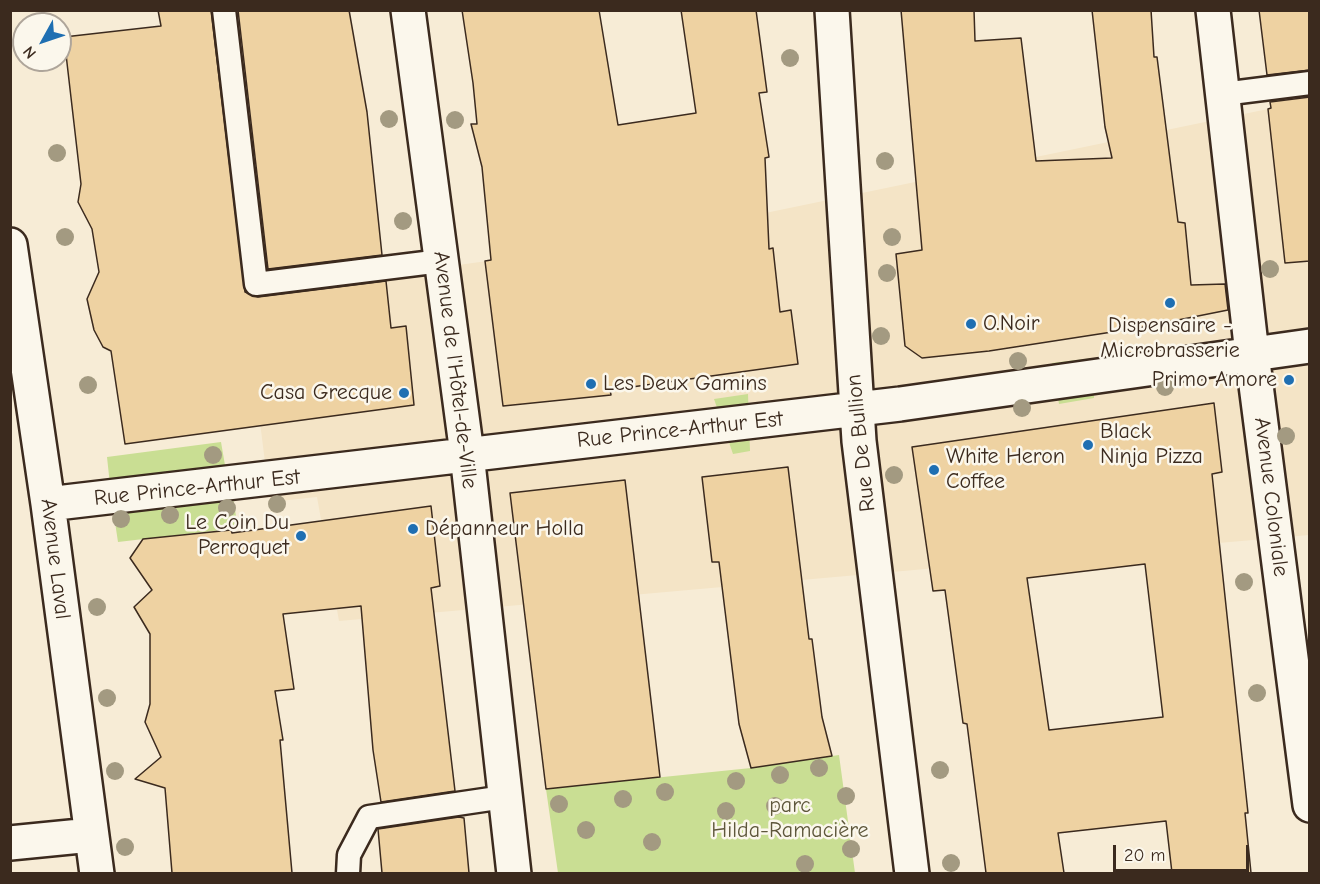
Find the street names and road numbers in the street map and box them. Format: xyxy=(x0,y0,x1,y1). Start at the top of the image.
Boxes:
street label: Avenue de l'Hôtel-de-Ville xyxy=(427,250,483,490)
street label: Rue De Bullion xyxy=(841,373,881,513)
street label: Rue Prince-Arthur Est xyxy=(576,406,784,454)
street label: Avenue Coloniale xyxy=(1248,416,1294,578)
street label: Rue Prince-Arthur Est xyxy=(93,464,301,512)
street label: Avenue Laval xyxy=(35,497,75,621)

